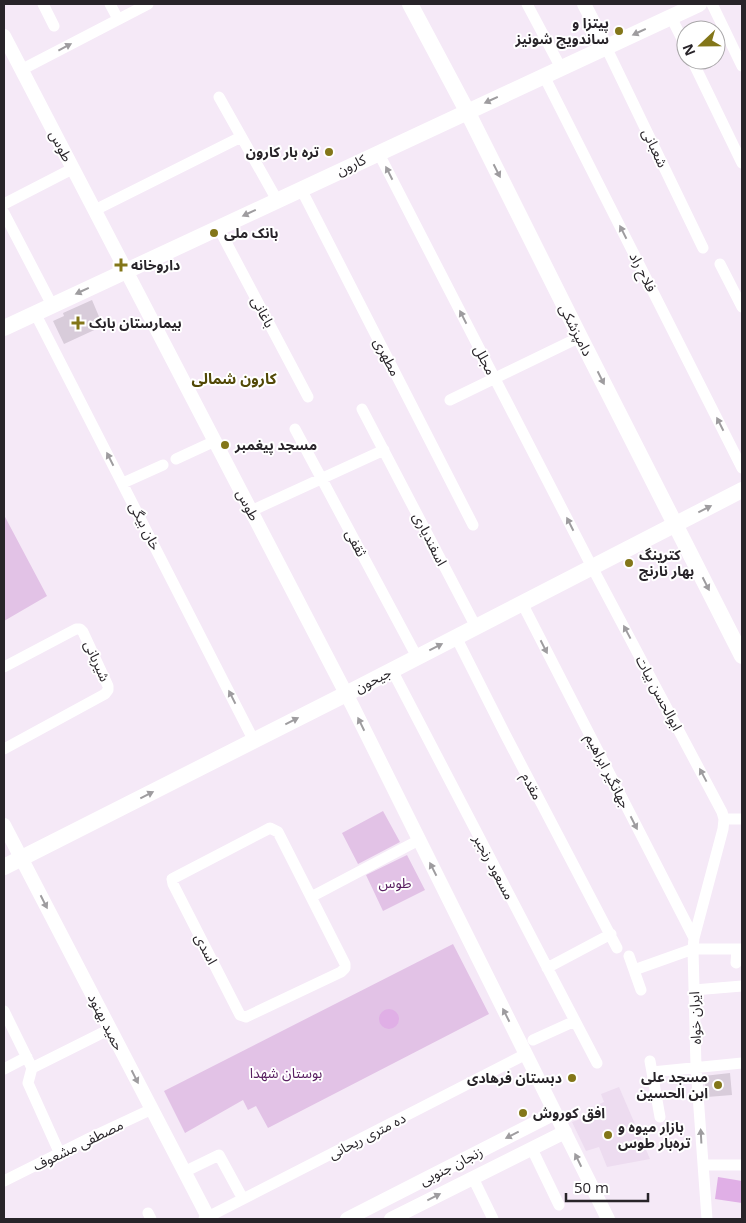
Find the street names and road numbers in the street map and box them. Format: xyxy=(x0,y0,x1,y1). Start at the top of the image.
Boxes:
street label: شعبانی xyxy=(638,125,673,171)
street label: طوس xyxy=(45,127,77,165)
street label: کارون xyxy=(333,149,369,180)
street label: فلاح راد xyxy=(624,249,661,296)
street label: باغانی xyxy=(247,293,280,331)
street label: دامپزشکی xyxy=(554,300,598,360)
street label: مطهری xyxy=(370,334,405,379)
street label: مجلل xyxy=(470,342,501,378)
street label: طوس xyxy=(232,486,264,524)
street label: خان بیگی xyxy=(125,498,166,553)
street label: اسفندیاری xyxy=(409,509,452,569)
street label: ثقفی xyxy=(341,526,371,560)
street label: شیربانی xyxy=(80,637,115,684)
street label: ابوالحسن بیات xyxy=(632,652,687,734)
street label: جیحون xyxy=(351,662,394,697)
street label: جهانگیر ابراهیم xyxy=(580,730,635,812)
street label: مقدم xyxy=(516,769,548,804)
street label: مسعود رنجبر xyxy=(469,830,520,903)
street label: اسدی xyxy=(191,930,222,968)
street label: حمید بهنود xyxy=(84,990,129,1054)
street label: ایران خواه xyxy=(684,991,705,1045)
street label: ده متری ریحانی xyxy=(325,1108,409,1163)
street label: مصطفی مشعوف xyxy=(29,1114,126,1175)
street label: زنجان جنوبی xyxy=(416,1142,486,1190)

